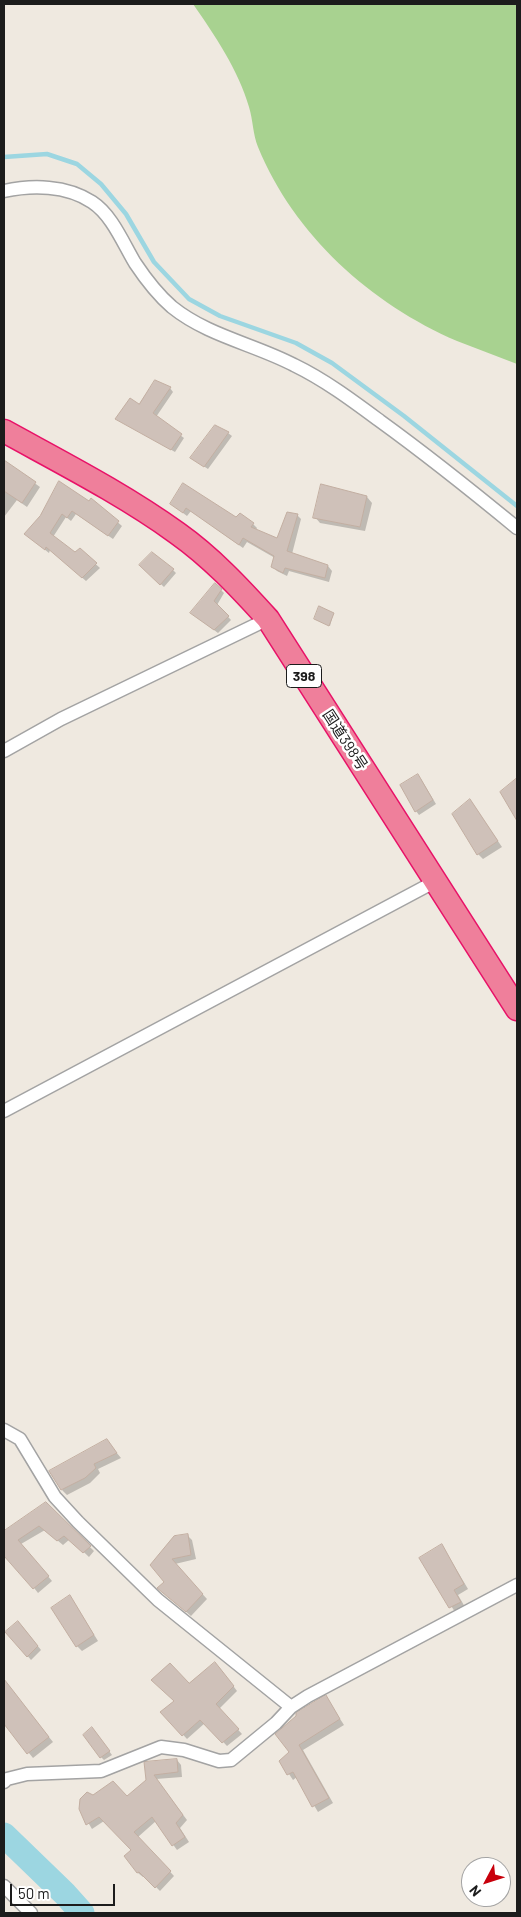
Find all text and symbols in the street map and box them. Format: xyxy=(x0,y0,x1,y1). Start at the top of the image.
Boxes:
road number: 398 xyxy=(286,664,322,688)
street label: 国道398号 xyxy=(319,706,371,774)
north arrow xyxy=(461,1857,511,1907)
scale bar xyxy=(12,1874,118,1906)
text: N xyxy=(465,1882,484,1900)
text: 50 m xyxy=(18,1884,50,1902)

